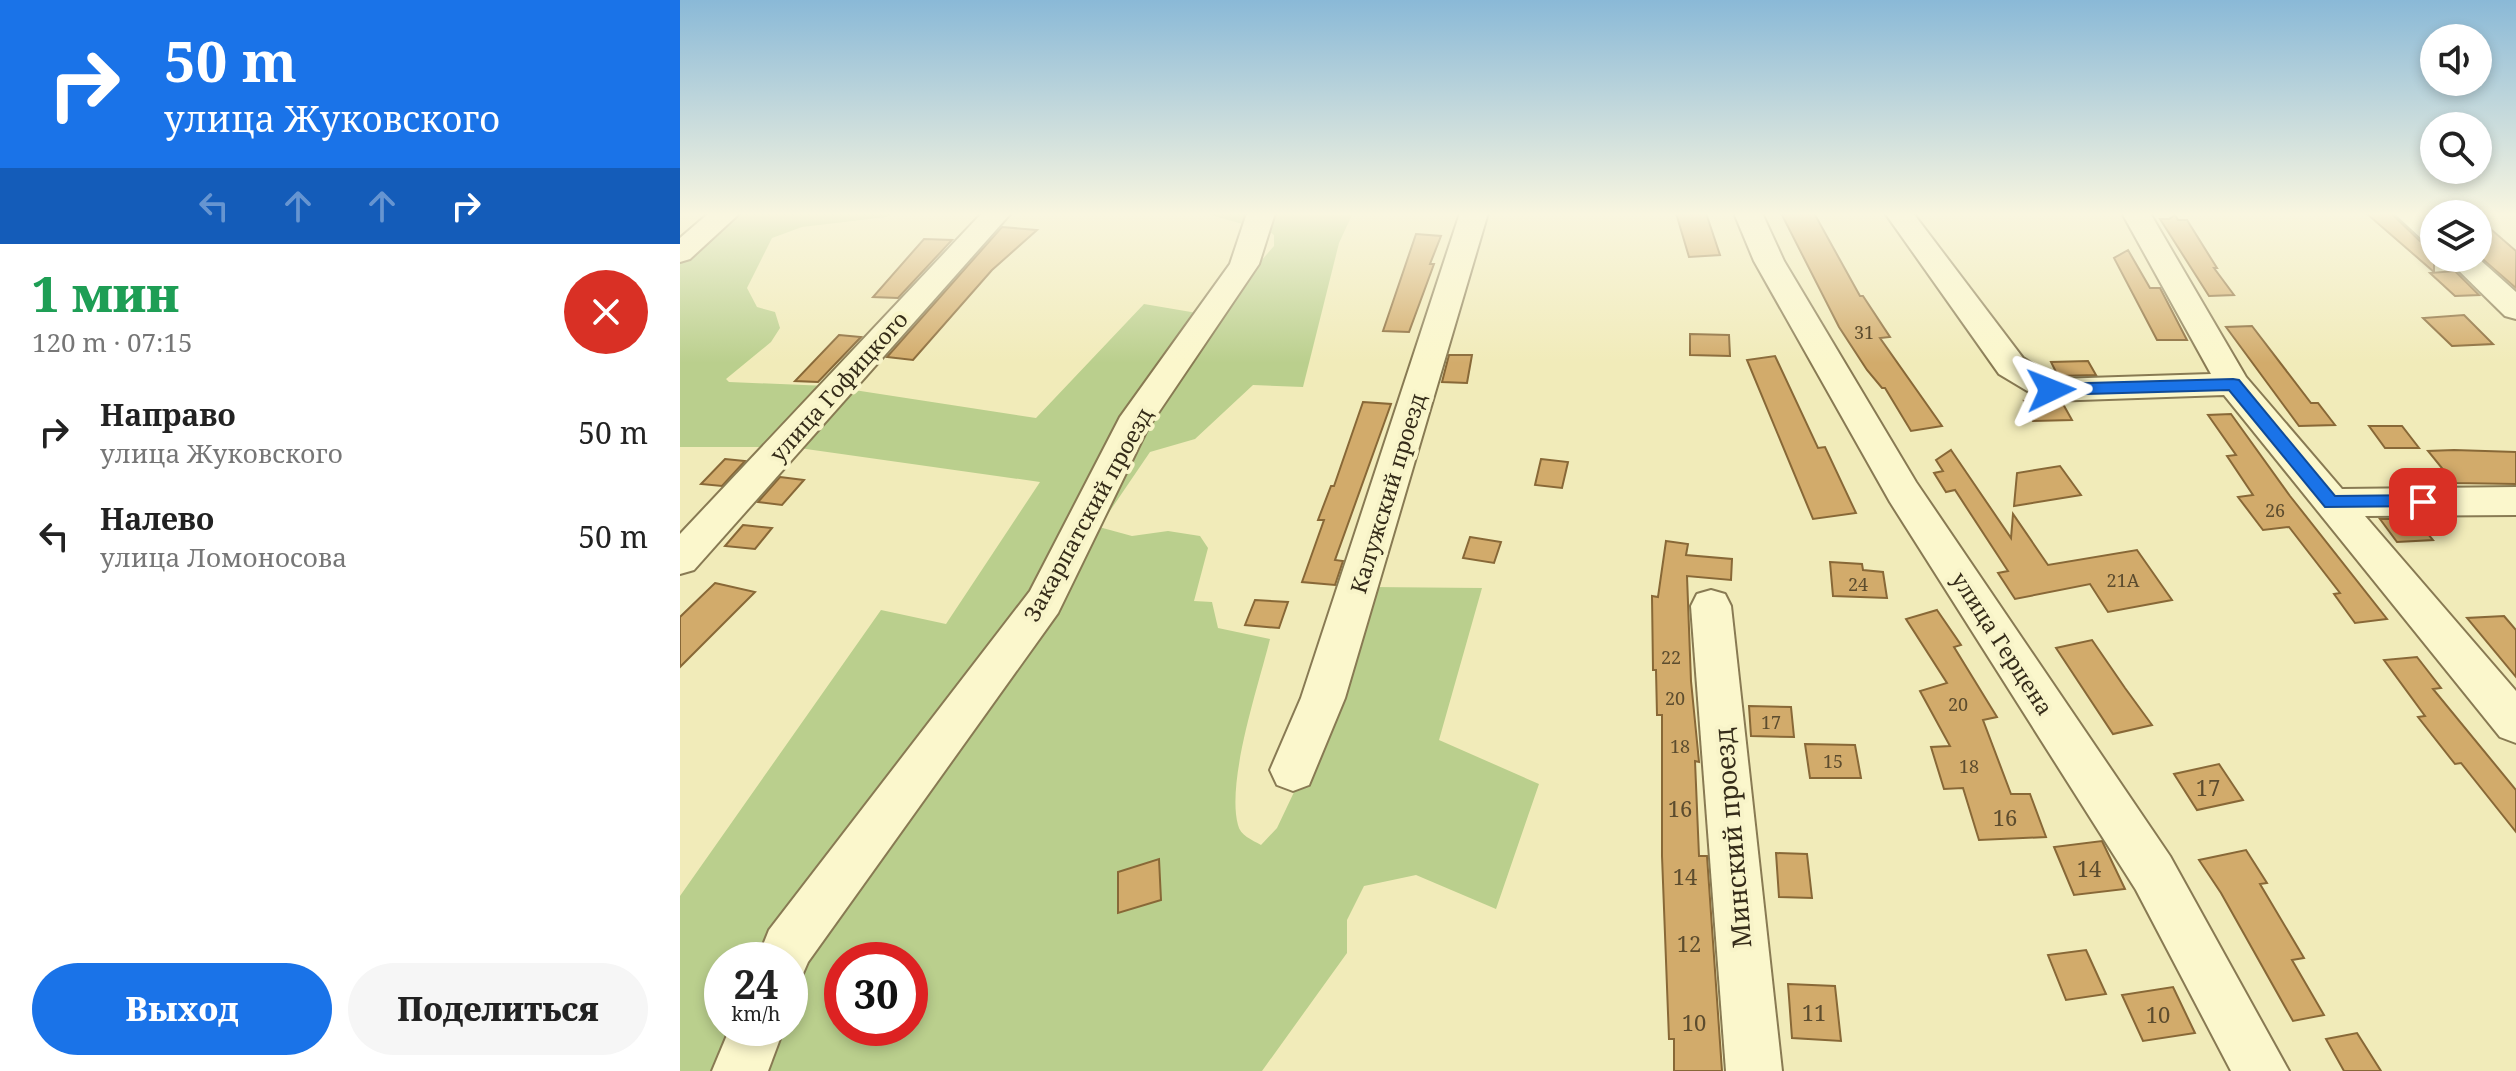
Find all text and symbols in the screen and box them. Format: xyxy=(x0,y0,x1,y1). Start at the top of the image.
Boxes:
text: 50 m xyxy=(164,22,297,98)
map controls xyxy=(2420,24,2492,272)
button: sound xyxy=(2420,24,2492,96)
icon: right xyxy=(32,32,136,136)
text: улица Жуковского xyxy=(164,94,500,143)
button: search xyxy=(2420,112,2492,184)
icon: left xyxy=(192,184,236,228)
icon: ahead xyxy=(276,184,320,228)
icon: ahead xyxy=(360,184,404,228)
icon: right xyxy=(444,184,488,228)
button: layers xyxy=(2420,200,2492,272)
text: 1 мин xyxy=(32,261,179,326)
button: close xyxy=(564,270,648,354)
street label: улица Гофицкого xyxy=(762,304,914,468)
house number: 31 xyxy=(1854,320,1874,344)
text: 120 m · 07:15 xyxy=(32,324,193,360)
position arrow xyxy=(2009,348,2093,432)
street label: Калужский проезд xyxy=(1342,389,1432,597)
text: Направо xyxy=(100,394,236,435)
street label: Закарпатский проезд xyxy=(1016,402,1158,626)
icon: right xyxy=(32,410,76,454)
text: 50 m xyxy=(578,412,648,453)
text: улица Жуковского xyxy=(100,435,343,471)
pin xyxy=(2389,468,2457,536)
icon: arrive xyxy=(2401,480,2445,524)
text: Налево xyxy=(100,498,214,539)
house number: 26 xyxy=(2265,498,2285,522)
icon: left xyxy=(32,514,76,558)
text: 50 m xyxy=(578,516,648,557)
text: улица Ломоносова xyxy=(100,539,347,575)
street label: улица Герцена xyxy=(1945,565,2061,721)
house number: 21А xyxy=(2107,568,2140,592)
house number: 24 xyxy=(1848,572,1868,596)
house number: 22 xyxy=(1661,645,1681,669)
house number: 20 xyxy=(1665,686,1685,710)
house number: 20 xyxy=(1948,692,1968,716)
house number: 17 xyxy=(1761,710,1781,734)
street label: Минский проезд xyxy=(1704,726,1760,950)
house number: 18 xyxy=(1670,734,1690,758)
house number: 15 xyxy=(1823,749,1843,773)
house number: 18 xyxy=(1959,754,1979,778)
house number: 17 xyxy=(2196,772,2220,802)
house number: 16 xyxy=(1668,793,1692,823)
house number: 16 xyxy=(1993,802,2017,832)
house number: 14 xyxy=(2077,853,2101,883)
house number: 14 xyxy=(1673,861,1697,891)
house number: 12 xyxy=(1677,928,1701,958)
speed limit sign: 30 xyxy=(824,942,928,1046)
text: 24 xyxy=(733,956,779,1011)
button: Выход xyxy=(32,963,332,1055)
button: Поделиться xyxy=(348,963,648,1055)
house number: 11 xyxy=(1802,997,1826,1027)
house number: 10 xyxy=(2146,999,2170,1029)
text: km/h xyxy=(731,1000,781,1027)
house number: 10 xyxy=(1682,1007,1706,1037)

